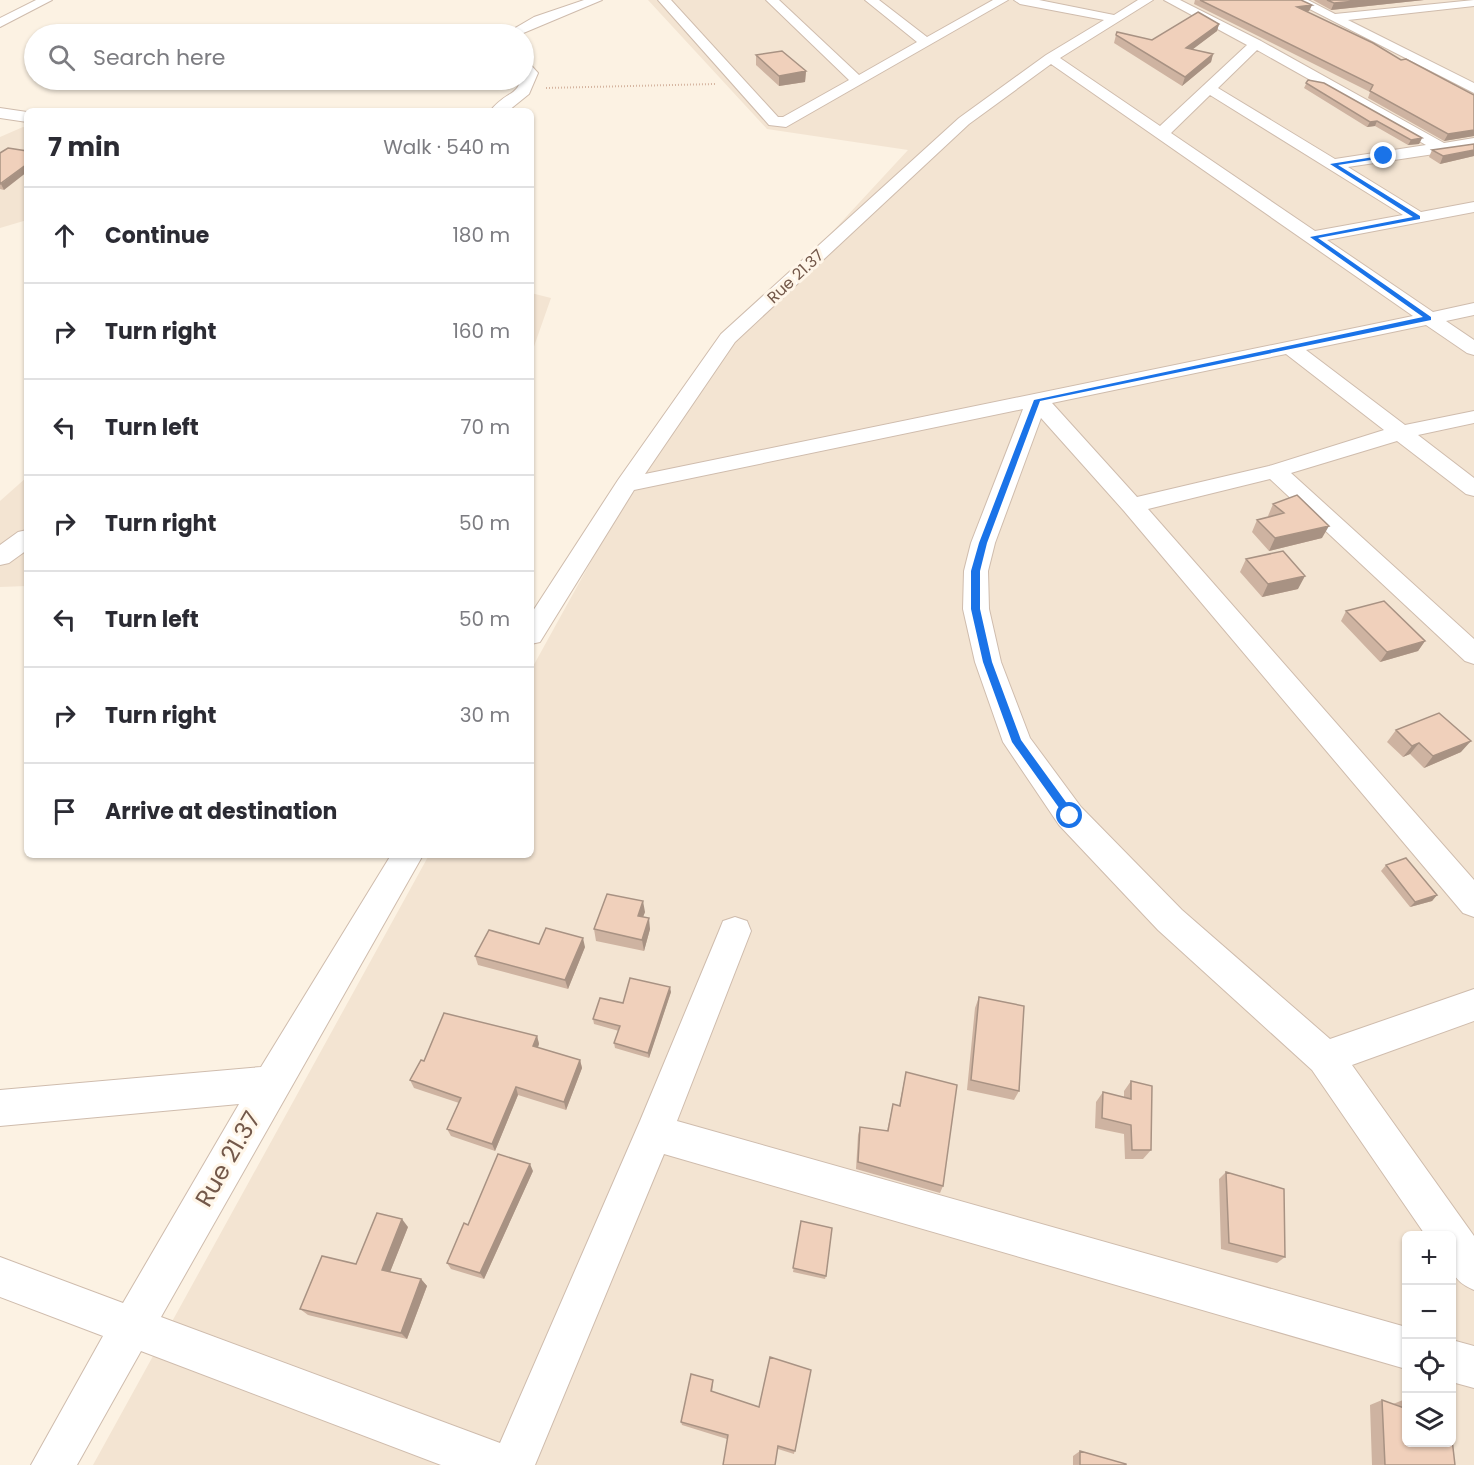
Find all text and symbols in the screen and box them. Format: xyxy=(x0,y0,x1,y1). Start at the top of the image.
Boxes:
search box xyxy=(24,24,534,90)
icon: search xyxy=(45,41,78,74)
text: Search here xyxy=(93,42,226,73)
text: 7 min xyxy=(48,129,120,165)
text: Walk · 540 m xyxy=(383,133,510,161)
route end xyxy=(1370,142,1396,168)
icon: ahead xyxy=(48,219,81,252)
text: Continue xyxy=(105,220,209,251)
text: 180 m xyxy=(452,221,510,249)
street label: Rue 21.37 xyxy=(762,244,829,309)
icon: right xyxy=(48,315,81,348)
text: Turn right xyxy=(105,316,216,347)
text: 160 m xyxy=(452,317,510,345)
icon: left xyxy=(48,411,81,444)
text: Turn left xyxy=(105,412,199,443)
text: 70 m xyxy=(461,413,510,441)
icon: right xyxy=(48,507,81,540)
text: Turn right xyxy=(105,508,216,539)
text: 50 m xyxy=(459,509,510,537)
icon: left xyxy=(48,603,81,636)
text: Turn left xyxy=(105,604,199,635)
text: 50 m xyxy=(459,605,510,633)
icon: right xyxy=(48,699,81,732)
text: Turn right xyxy=(105,700,216,731)
text: 30 m xyxy=(460,701,510,729)
icon: arrive xyxy=(48,795,81,828)
text: Arrive at destination xyxy=(105,796,337,827)
route start xyxy=(1056,802,1082,828)
street label: Rue 21.37 xyxy=(187,1105,268,1212)
map controls xyxy=(1402,1231,1456,1447)
button: + xyxy=(1402,1231,1456,1285)
button: − xyxy=(1402,1285,1456,1339)
button: locate xyxy=(1402,1339,1456,1393)
button: layers xyxy=(1402,1393,1456,1447)

